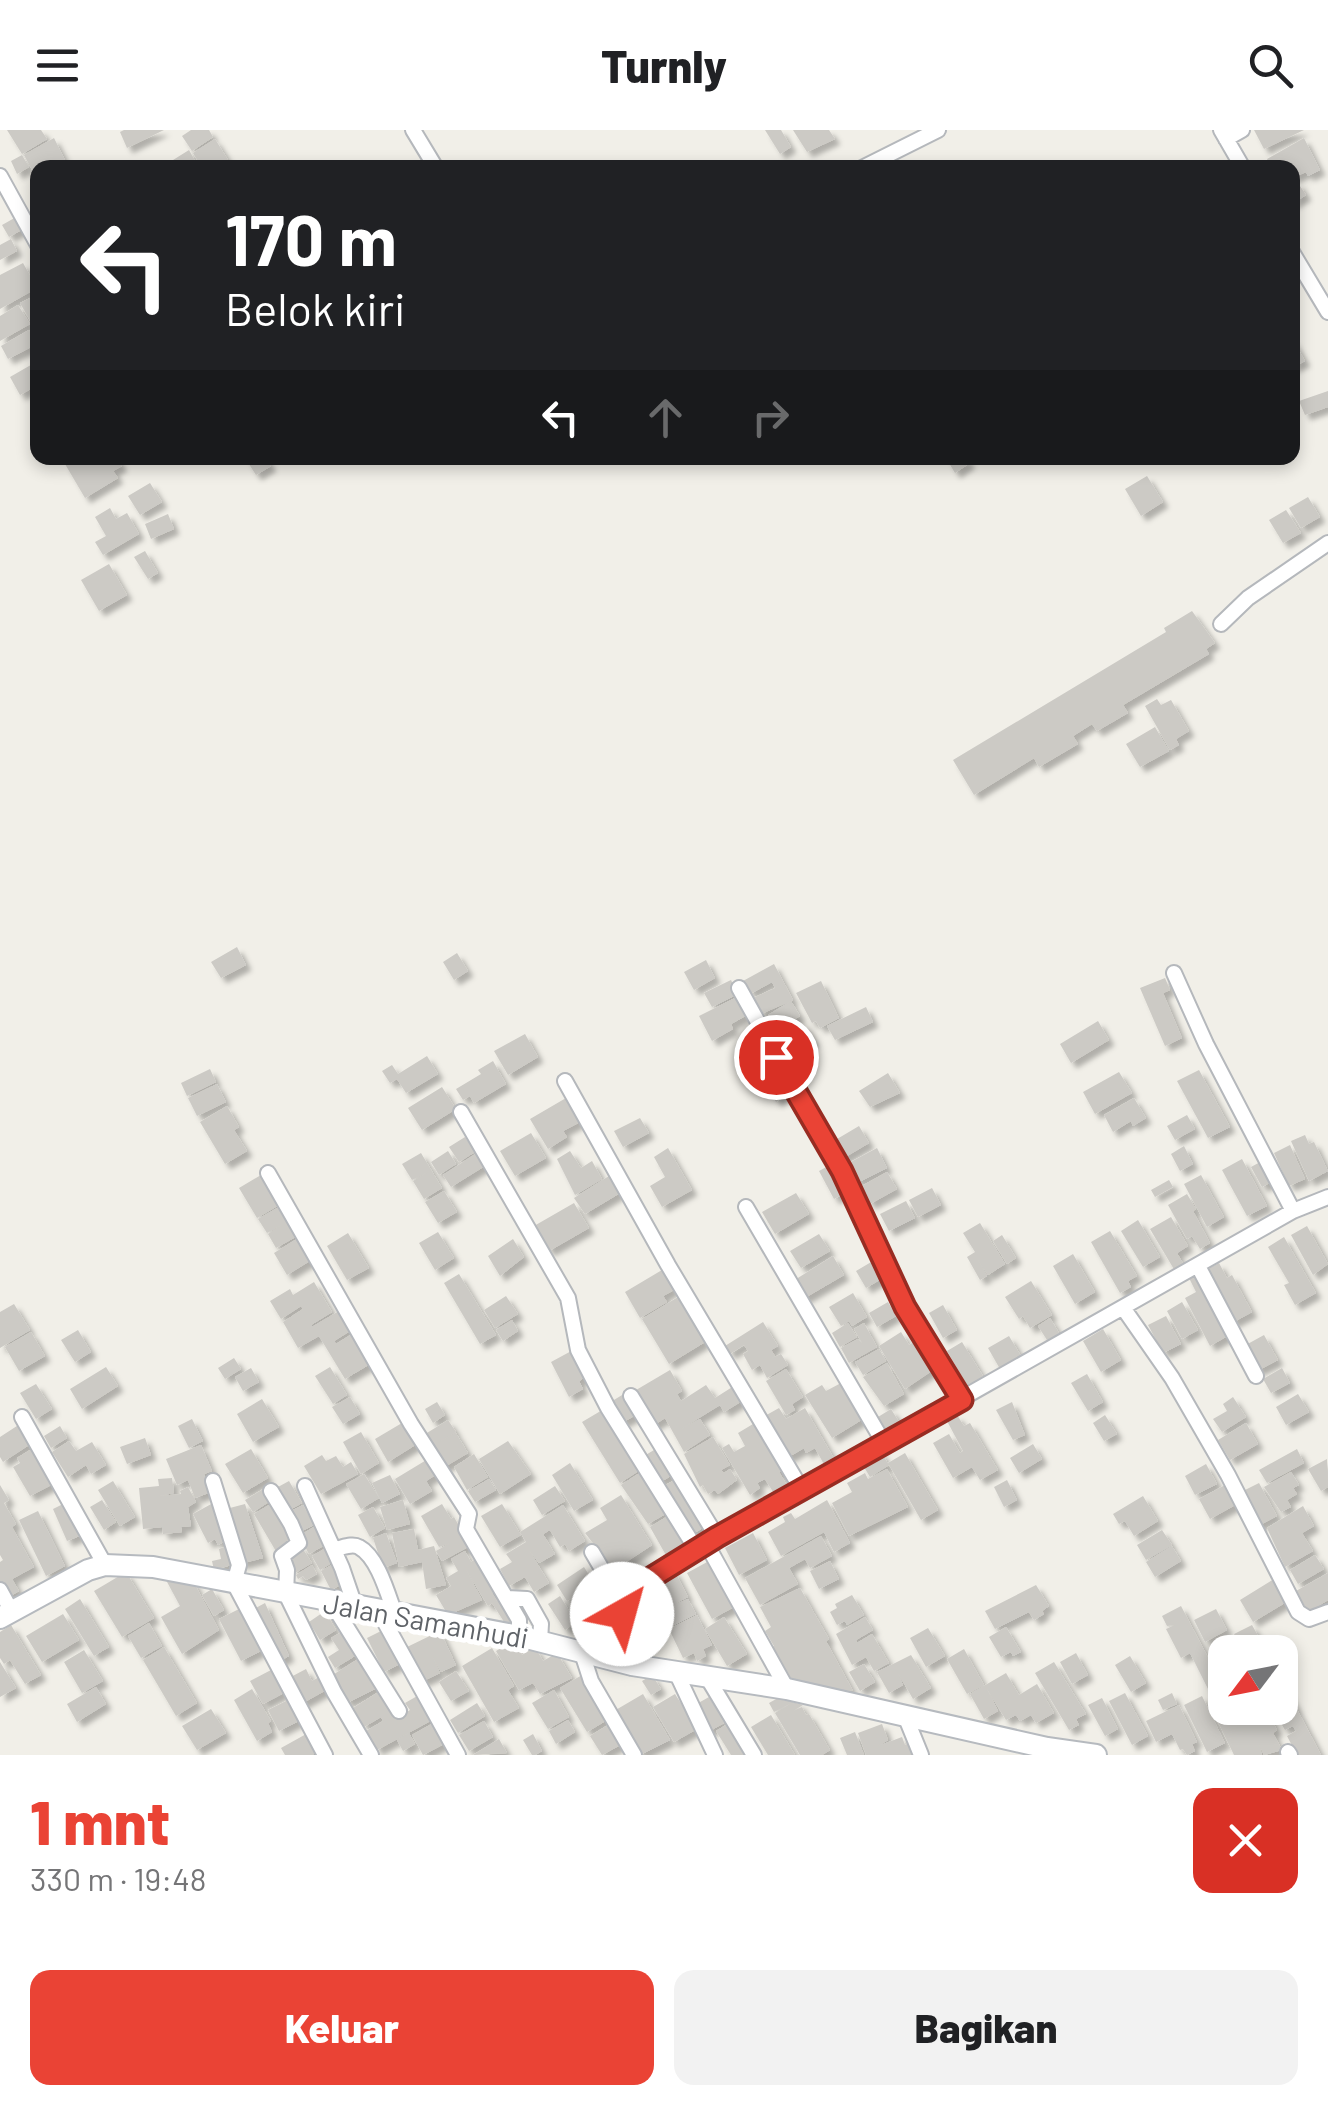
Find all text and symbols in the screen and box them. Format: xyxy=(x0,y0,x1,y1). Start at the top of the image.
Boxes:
icon: menu xyxy=(30,38,85,93)
text: Turnly xyxy=(601,38,727,92)
icon: search xyxy=(1243,38,1298,93)
text: 170 m xyxy=(225,196,397,280)
icon: left xyxy=(60,200,190,330)
text: Belok kiri xyxy=(225,281,406,335)
icon: left xyxy=(533,390,588,445)
icon: ahead xyxy=(638,390,693,445)
icon: right xyxy=(743,390,798,445)
pin xyxy=(734,1015,819,1100)
icon: arrive xyxy=(749,1030,804,1085)
position arrow xyxy=(570,1562,674,1666)
street label: Jalan Samanhudi xyxy=(321,1585,531,1655)
north arrow xyxy=(1208,1635,1298,1725)
map controls xyxy=(1208,1635,1298,1725)
text: 1 mnt xyxy=(30,1785,170,1857)
button: close xyxy=(1193,1788,1298,1893)
text: 330 m · 19:48 xyxy=(30,1859,206,1897)
button: Keluar xyxy=(30,1970,654,2085)
button: Bagikan xyxy=(674,1970,1298,2085)

